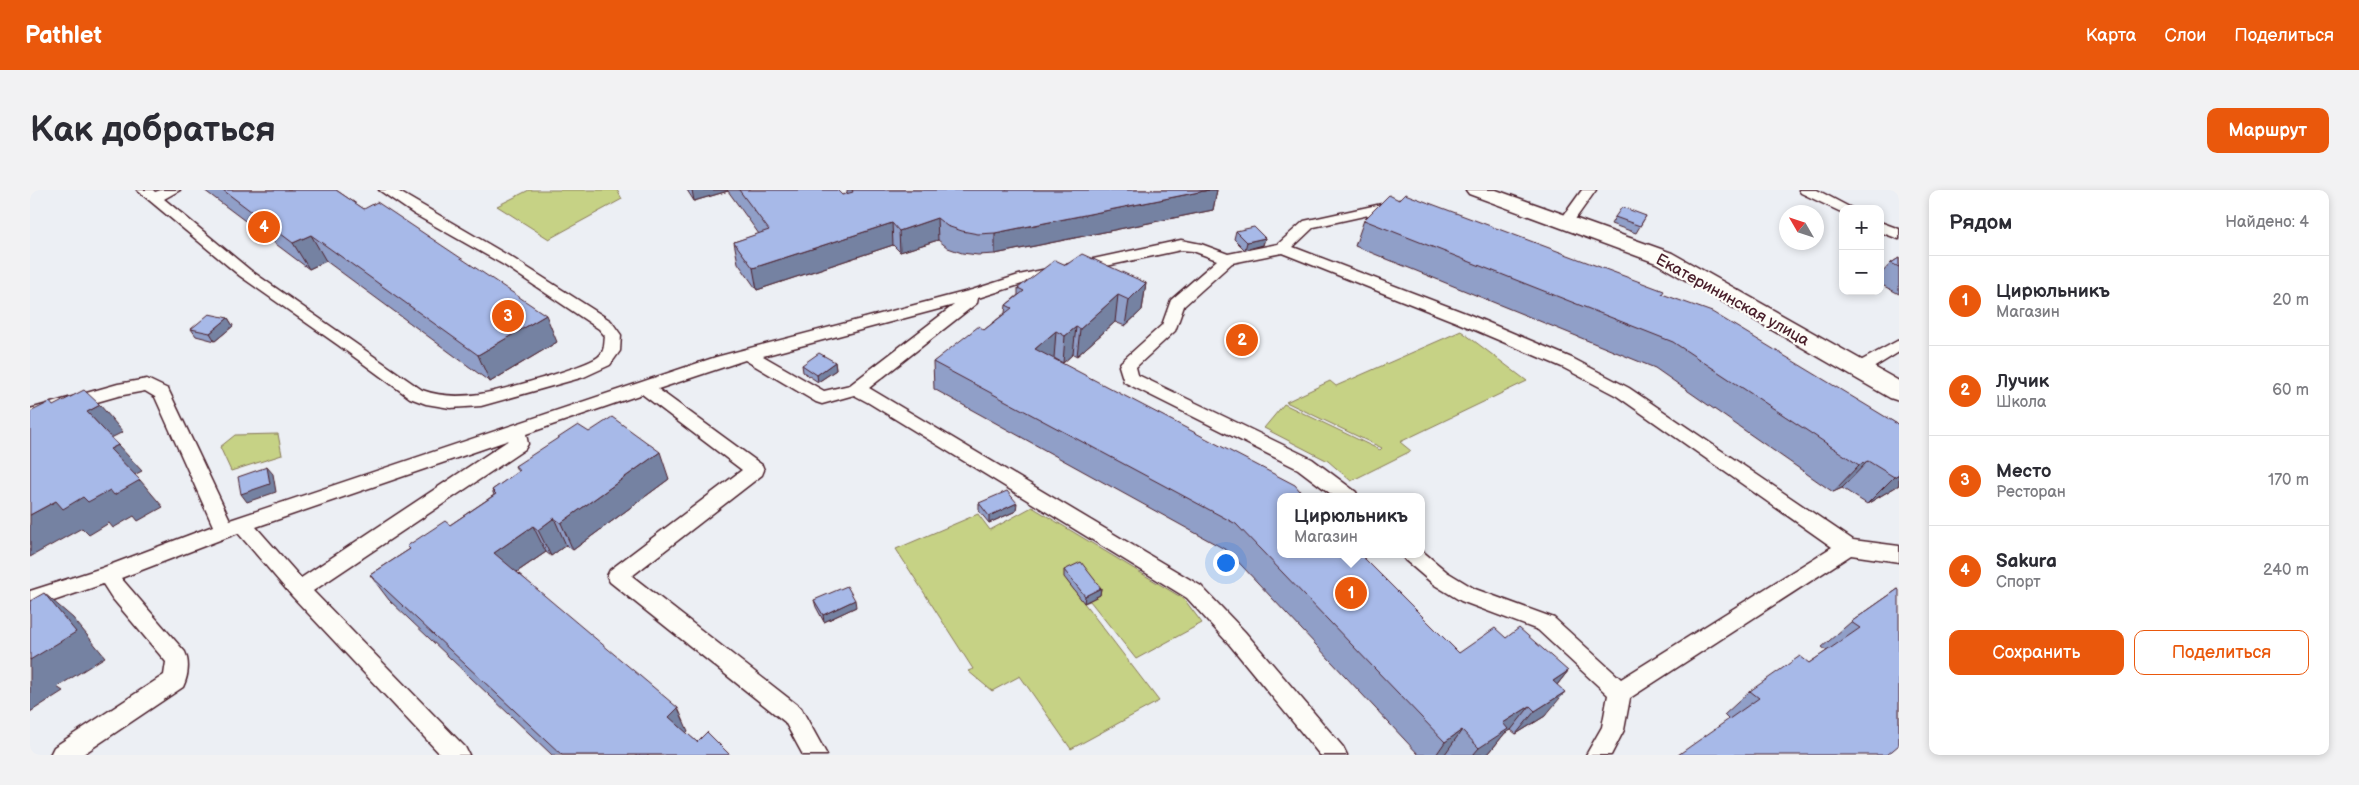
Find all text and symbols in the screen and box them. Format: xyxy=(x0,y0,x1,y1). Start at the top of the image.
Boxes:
text: Pathlet xyxy=(25,21,102,50)
text: Карта xyxy=(2086,25,2136,46)
text: Слои xyxy=(2164,25,2206,46)
text: Поделиться xyxy=(2234,25,2334,46)
button: Маршрут xyxy=(2207,108,2329,153)
text: Как добраться xyxy=(30,109,276,152)
north arrow xyxy=(1779,205,1824,250)
map controls xyxy=(1839,205,1884,295)
button: + xyxy=(1839,205,1884,250)
pin: 4 xyxy=(248,208,280,246)
text: Рядом xyxy=(1949,210,2012,235)
text: Найдено: 4 xyxy=(2225,213,2309,232)
street label: Екатерининская улица xyxy=(1652,250,1813,351)
button: − xyxy=(1839,250,1884,295)
text: Цирюльникъ xyxy=(1996,280,2110,303)
text: 1 xyxy=(1962,291,1968,310)
text: 20 m xyxy=(2273,291,2309,310)
pin: 3 xyxy=(492,297,524,335)
text: Магазин xyxy=(1996,303,2060,322)
pin: 2 xyxy=(1226,321,1258,359)
text: Лучик xyxy=(1996,370,2049,393)
text: 2 xyxy=(1960,381,1970,400)
text: 60 m xyxy=(2272,381,2309,400)
text: Школа xyxy=(1996,393,2046,412)
text: Место xyxy=(1996,460,2051,483)
text: 3 xyxy=(1960,471,1970,490)
text: 170 m xyxy=(2268,471,2309,490)
text: Ресторан xyxy=(1996,483,2066,502)
popup xyxy=(1277,493,1425,558)
text: Цирюльникъ xyxy=(1294,505,1408,528)
text: Магазин xyxy=(1294,528,1358,547)
your location xyxy=(1213,550,1239,576)
text: Sakura xyxy=(1996,550,2057,573)
text: 4 xyxy=(1960,561,1970,580)
text: 240 m xyxy=(2263,561,2309,580)
text: Спорт xyxy=(1996,573,2041,592)
pin: 1 xyxy=(1335,574,1367,612)
button: Сохранить xyxy=(1949,630,2124,675)
button: Поделиться xyxy=(2134,630,2309,675)

